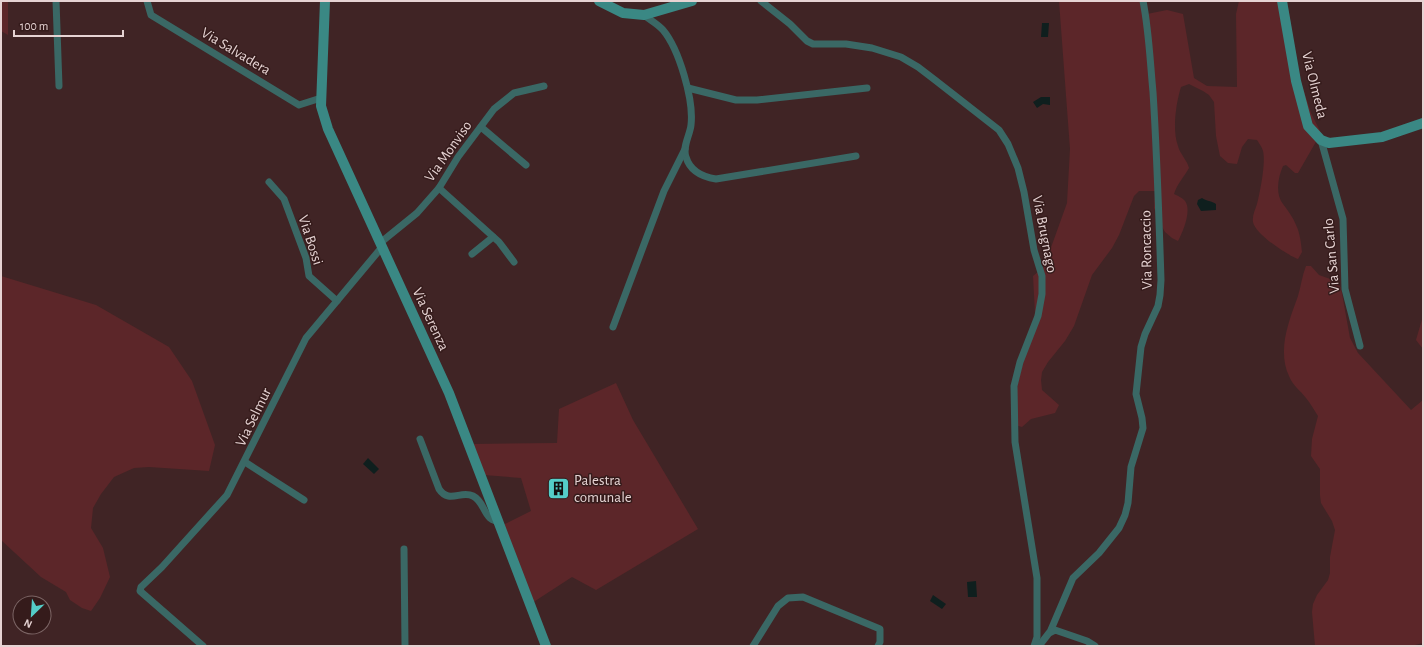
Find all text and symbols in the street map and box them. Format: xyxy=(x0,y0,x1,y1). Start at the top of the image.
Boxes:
scale bar xyxy=(14,12,123,38)
text: 100 m xyxy=(20,20,48,32)
street label: Via Salvadera xyxy=(198,25,273,78)
street label: Via Olmeda xyxy=(1299,50,1330,120)
street label: Via Monviso xyxy=(422,118,475,185)
street label: Via Brugnago xyxy=(1030,194,1059,274)
street label: Via Roncaccio xyxy=(1138,210,1155,290)
street label: Via Bossi xyxy=(295,213,326,267)
street label: Via San Carlo xyxy=(1321,218,1342,294)
street label: Via Serenza xyxy=(409,285,452,353)
street label: Via Selmur xyxy=(233,385,274,449)
place label: Palestra comunale xyxy=(574,473,632,505)
building icon: Palestra comunale xyxy=(545,476,571,502)
north arrow xyxy=(12,595,52,635)
text: N xyxy=(22,617,34,630)

